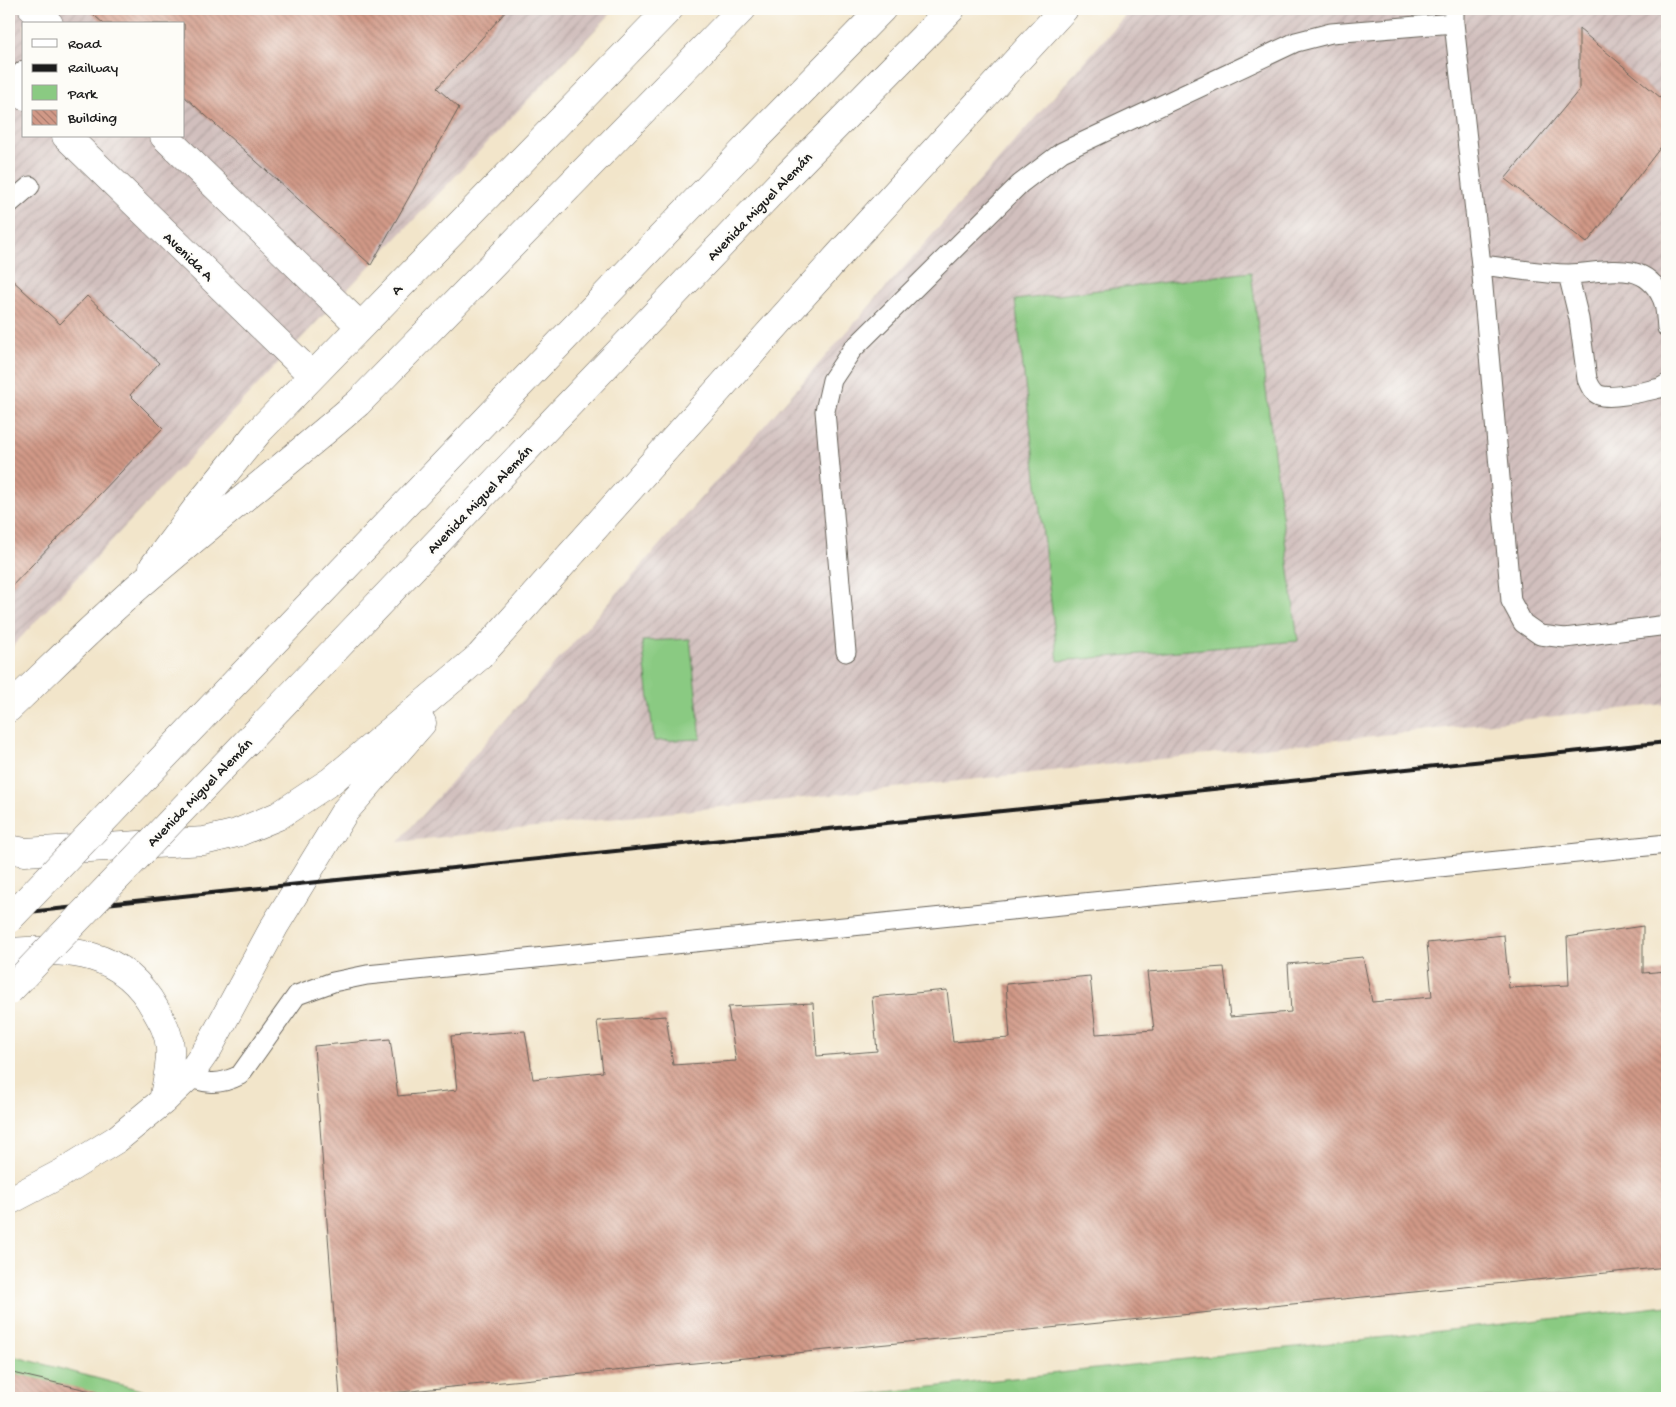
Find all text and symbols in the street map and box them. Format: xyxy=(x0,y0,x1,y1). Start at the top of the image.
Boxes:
legend xyxy=(22,22,185,138)
text: Road xyxy=(68,36,102,54)
text: Railway xyxy=(68,60,119,78)
text: Park xyxy=(67,86,98,104)
text: Building xyxy=(67,110,117,128)
street label: Avenida Miguel Alemán xyxy=(704,149,817,265)
street label: Avenida A xyxy=(159,229,217,287)
street label: A xyxy=(388,280,408,300)
street label: Avenida Miguel Alemán xyxy=(424,442,537,558)
street label: Avenida Miguel Alemán xyxy=(144,735,257,851)

